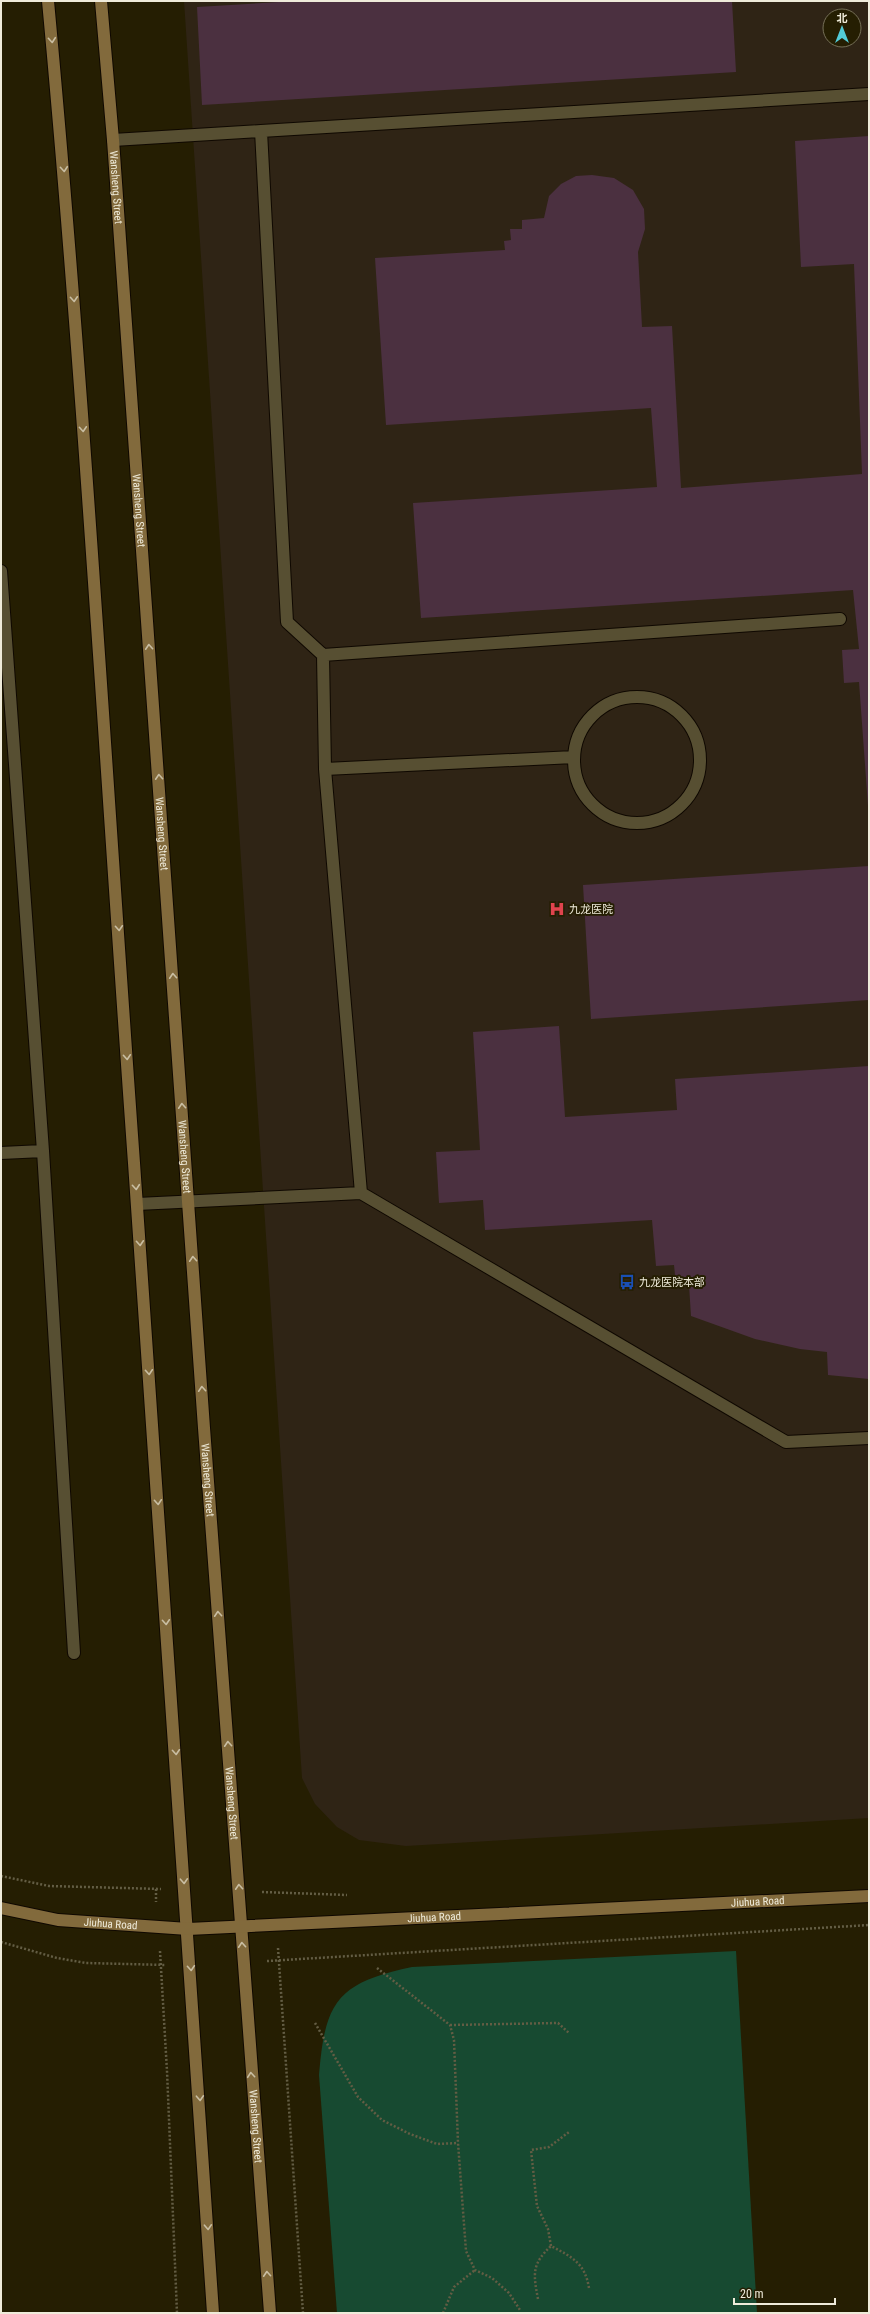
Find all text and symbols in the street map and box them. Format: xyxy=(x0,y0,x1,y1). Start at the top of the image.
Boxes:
north arrow xyxy=(822,8,862,48)
text: 北 xyxy=(837,12,848,25)
one-way arrow xyxy=(47,37,56,43)
street label: Wansheng Street xyxy=(107,150,125,224)
one-way arrow xyxy=(59,166,68,172)
one-way arrow xyxy=(69,296,78,302)
one-way arrow xyxy=(78,426,87,432)
street label: Wansheng Street xyxy=(130,473,148,548)
one-way arrow xyxy=(145,644,154,650)
one-way arrow xyxy=(154,774,163,780)
street label: Wansheng Street xyxy=(153,797,171,871)
hospital icon: 九龙医院 xyxy=(548,900,566,918)
place label: 九龙医院 xyxy=(569,903,613,916)
one-way arrow xyxy=(114,925,123,931)
one-way arrow xyxy=(169,973,178,979)
one-way arrow xyxy=(122,1054,131,1060)
one-way arrow xyxy=(178,1103,187,1109)
street label: Wansheng Street xyxy=(176,1120,194,1194)
one-way arrow xyxy=(131,1184,140,1190)
one-way arrow xyxy=(135,1240,144,1246)
one-way arrow xyxy=(189,1256,197,1262)
bus stop icon: 九龙医院本部 xyxy=(618,1273,636,1291)
place label: 九龙医院本部 xyxy=(639,1276,705,1289)
one-way arrow xyxy=(144,1369,153,1375)
one-way arrow xyxy=(197,1386,206,1392)
street label: Wansheng Street xyxy=(199,1443,217,1517)
one-way arrow xyxy=(153,1499,162,1505)
one-way arrow xyxy=(214,1611,223,1617)
one-way arrow xyxy=(162,1619,171,1625)
one-way arrow xyxy=(223,1741,232,1747)
one-way arrow xyxy=(171,1749,180,1755)
street label: Wansheng Street xyxy=(223,1766,241,1840)
one-way arrow xyxy=(180,1879,188,1885)
one-way arrow xyxy=(235,1884,244,1890)
street label: Jiuhua Road xyxy=(731,1894,785,1909)
street label: Jiuhua Road xyxy=(407,1909,461,1925)
street label: Jiuhua Road xyxy=(83,1915,138,1932)
one-way arrow xyxy=(237,1942,246,1948)
one-way arrow xyxy=(187,1965,196,1971)
one-way arrow xyxy=(247,2072,256,2078)
street label: Wansheng Street xyxy=(247,2089,265,2163)
one-way arrow xyxy=(196,2095,205,2101)
one-way arrow xyxy=(203,2224,212,2230)
one-way arrow xyxy=(262,2271,271,2277)
scale bar xyxy=(734,2280,835,2306)
text: 20 m xyxy=(740,2287,764,2301)

